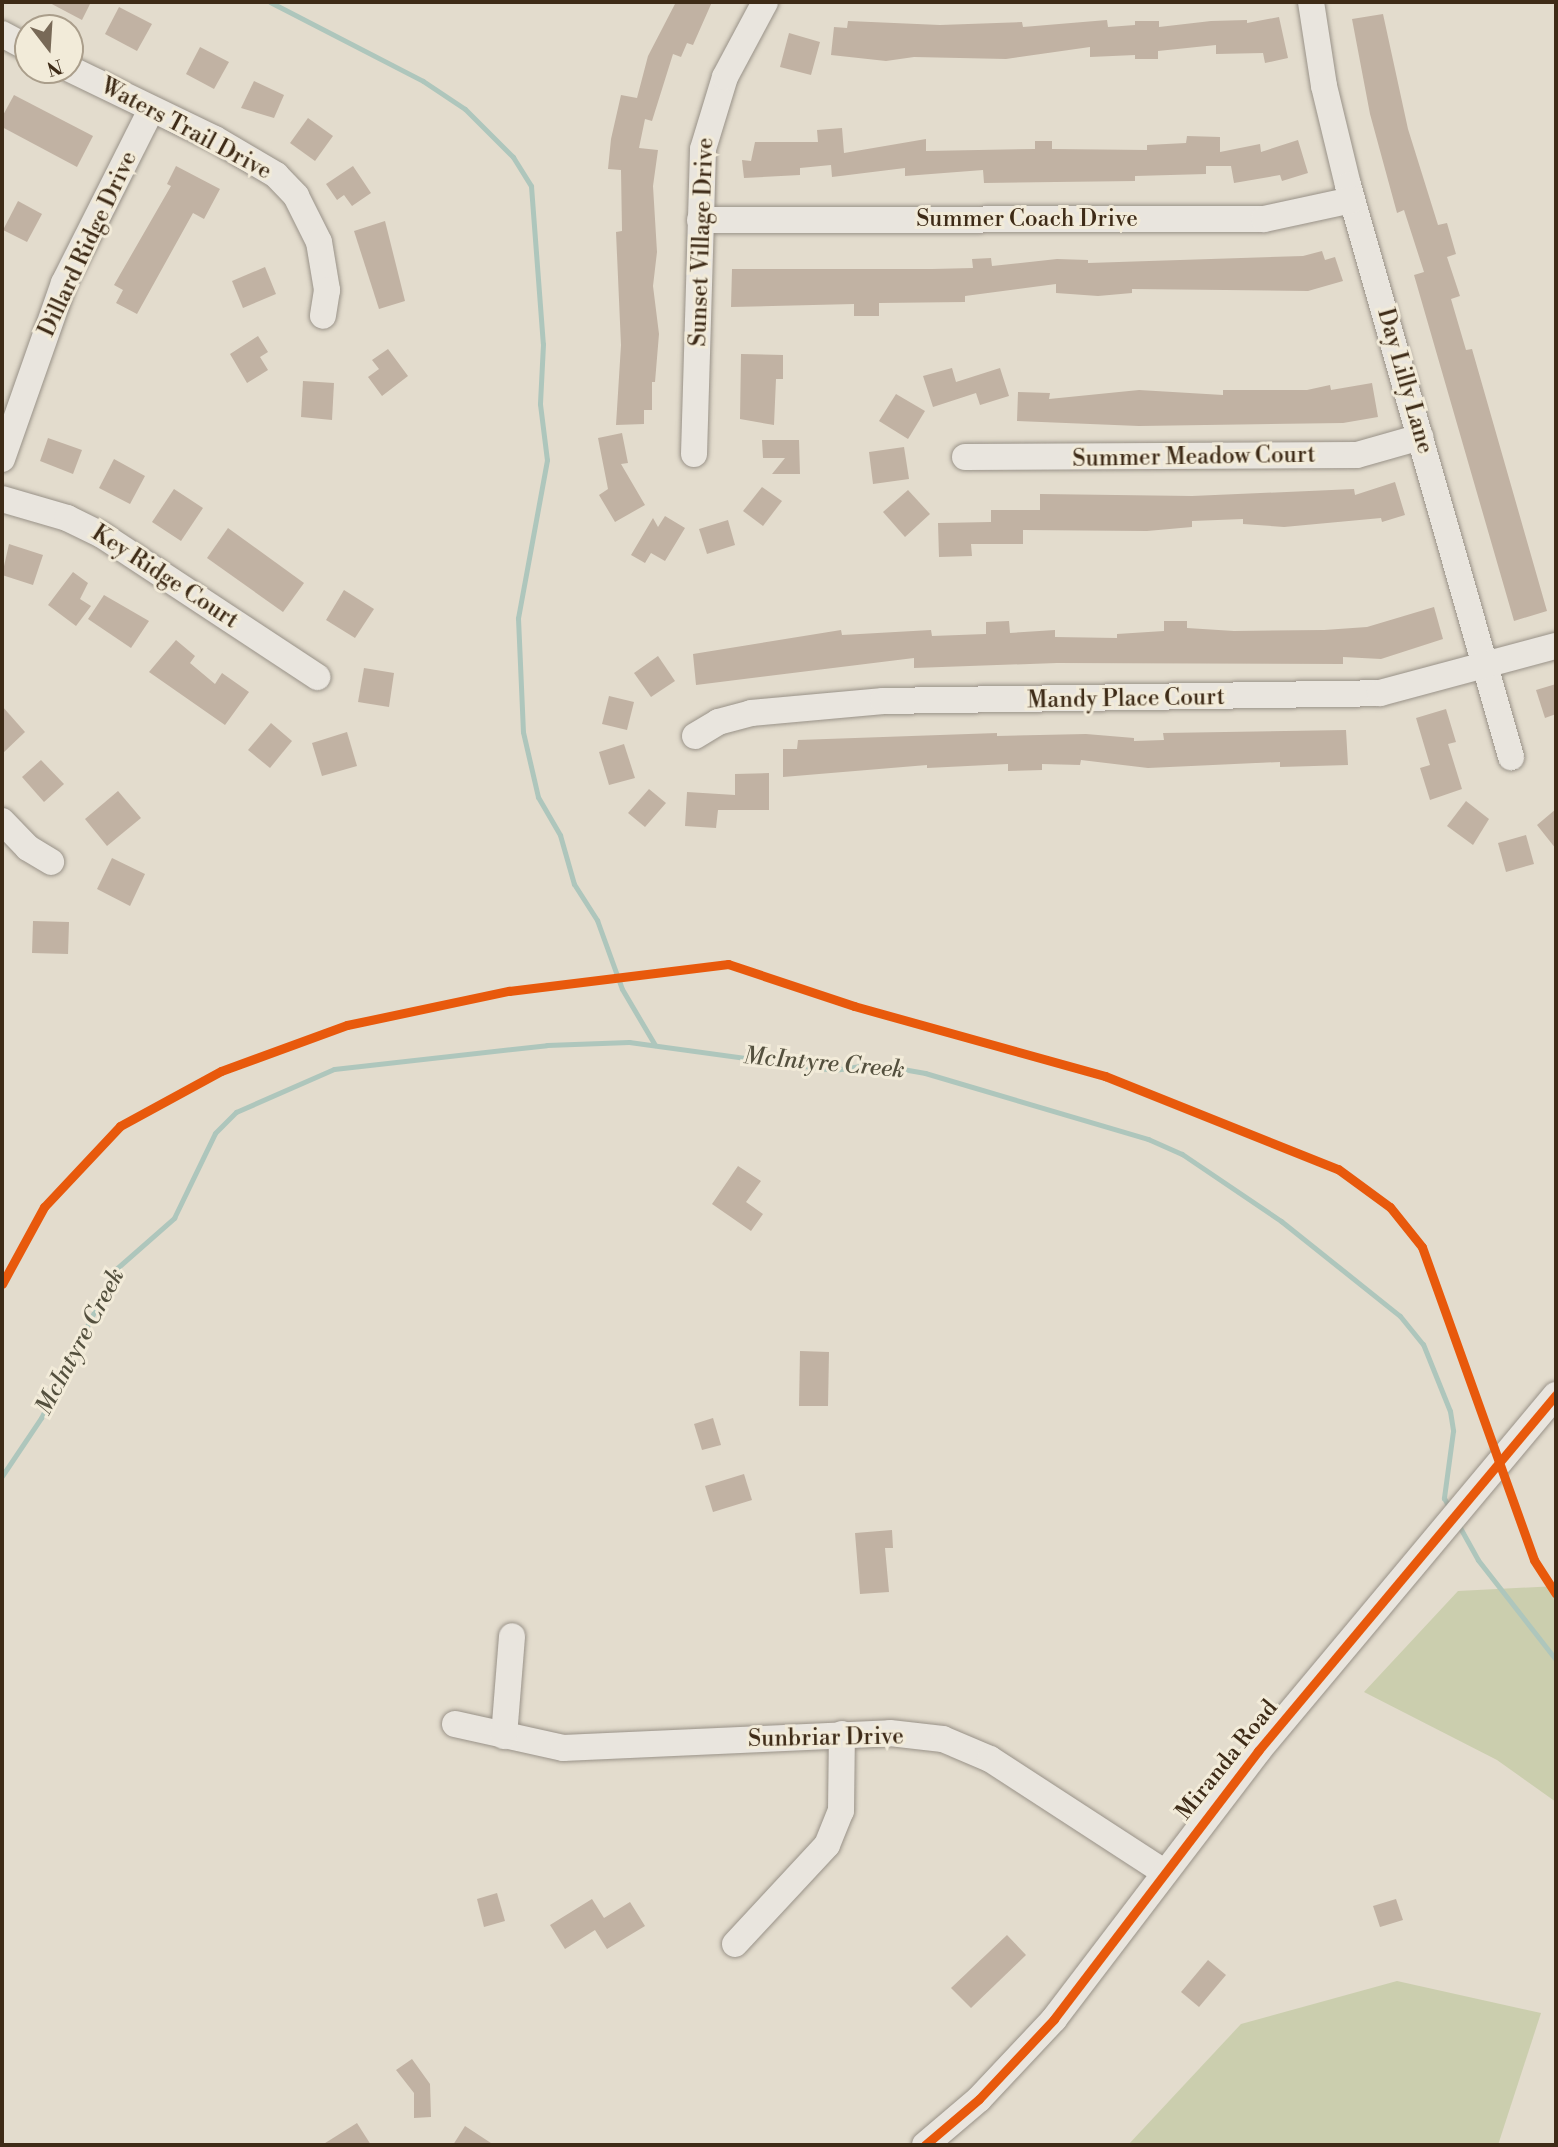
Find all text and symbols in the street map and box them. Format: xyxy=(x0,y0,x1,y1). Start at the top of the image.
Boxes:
north arrow xyxy=(14,14,84,84)
text: N xyxy=(44,53,65,81)
street label: Waters Trail Drive xyxy=(96,72,276,186)
street label: Sunset Village Drive xyxy=(685,137,719,347)
street label: Dillard Ridge Drive xyxy=(33,147,143,341)
street label: Summer Coach Drive xyxy=(916,205,1138,233)
street label: Day Lilly Lane xyxy=(1371,305,1439,457)
street label: Summer Meadow Court xyxy=(1072,441,1316,473)
street label: Key Ridge Court xyxy=(87,519,243,635)
street label: Mandy Place Court xyxy=(1027,683,1225,715)
water label: McIntyre Creek xyxy=(742,1043,906,1085)
water label: McIntyre Creek xyxy=(30,1264,132,1420)
street label: Miranda Road xyxy=(1170,1695,1284,1825)
street label: Sunbriar Drive xyxy=(748,1723,904,1753)

